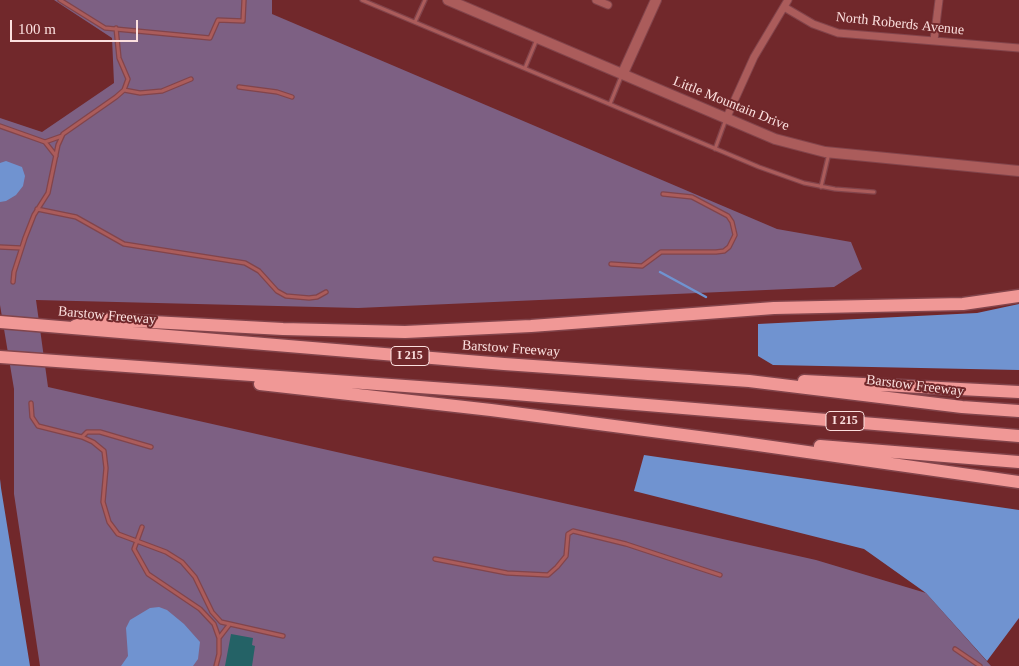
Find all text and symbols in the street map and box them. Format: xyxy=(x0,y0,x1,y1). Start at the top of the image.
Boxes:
street label: North Roberds Avenue xyxy=(835,9,965,39)
scale bar xyxy=(12,10,140,42)
text: 100 m xyxy=(18,21,56,37)
street label: Little Mountain Drive xyxy=(671,73,791,135)
street label: Barstow Freeway xyxy=(57,303,157,329)
street label: Barstow Freeway xyxy=(461,337,561,361)
road number: I 215 xyxy=(391,346,429,366)
street label: Barstow Freeway xyxy=(865,372,965,400)
road number: I 215 xyxy=(826,412,864,431)

